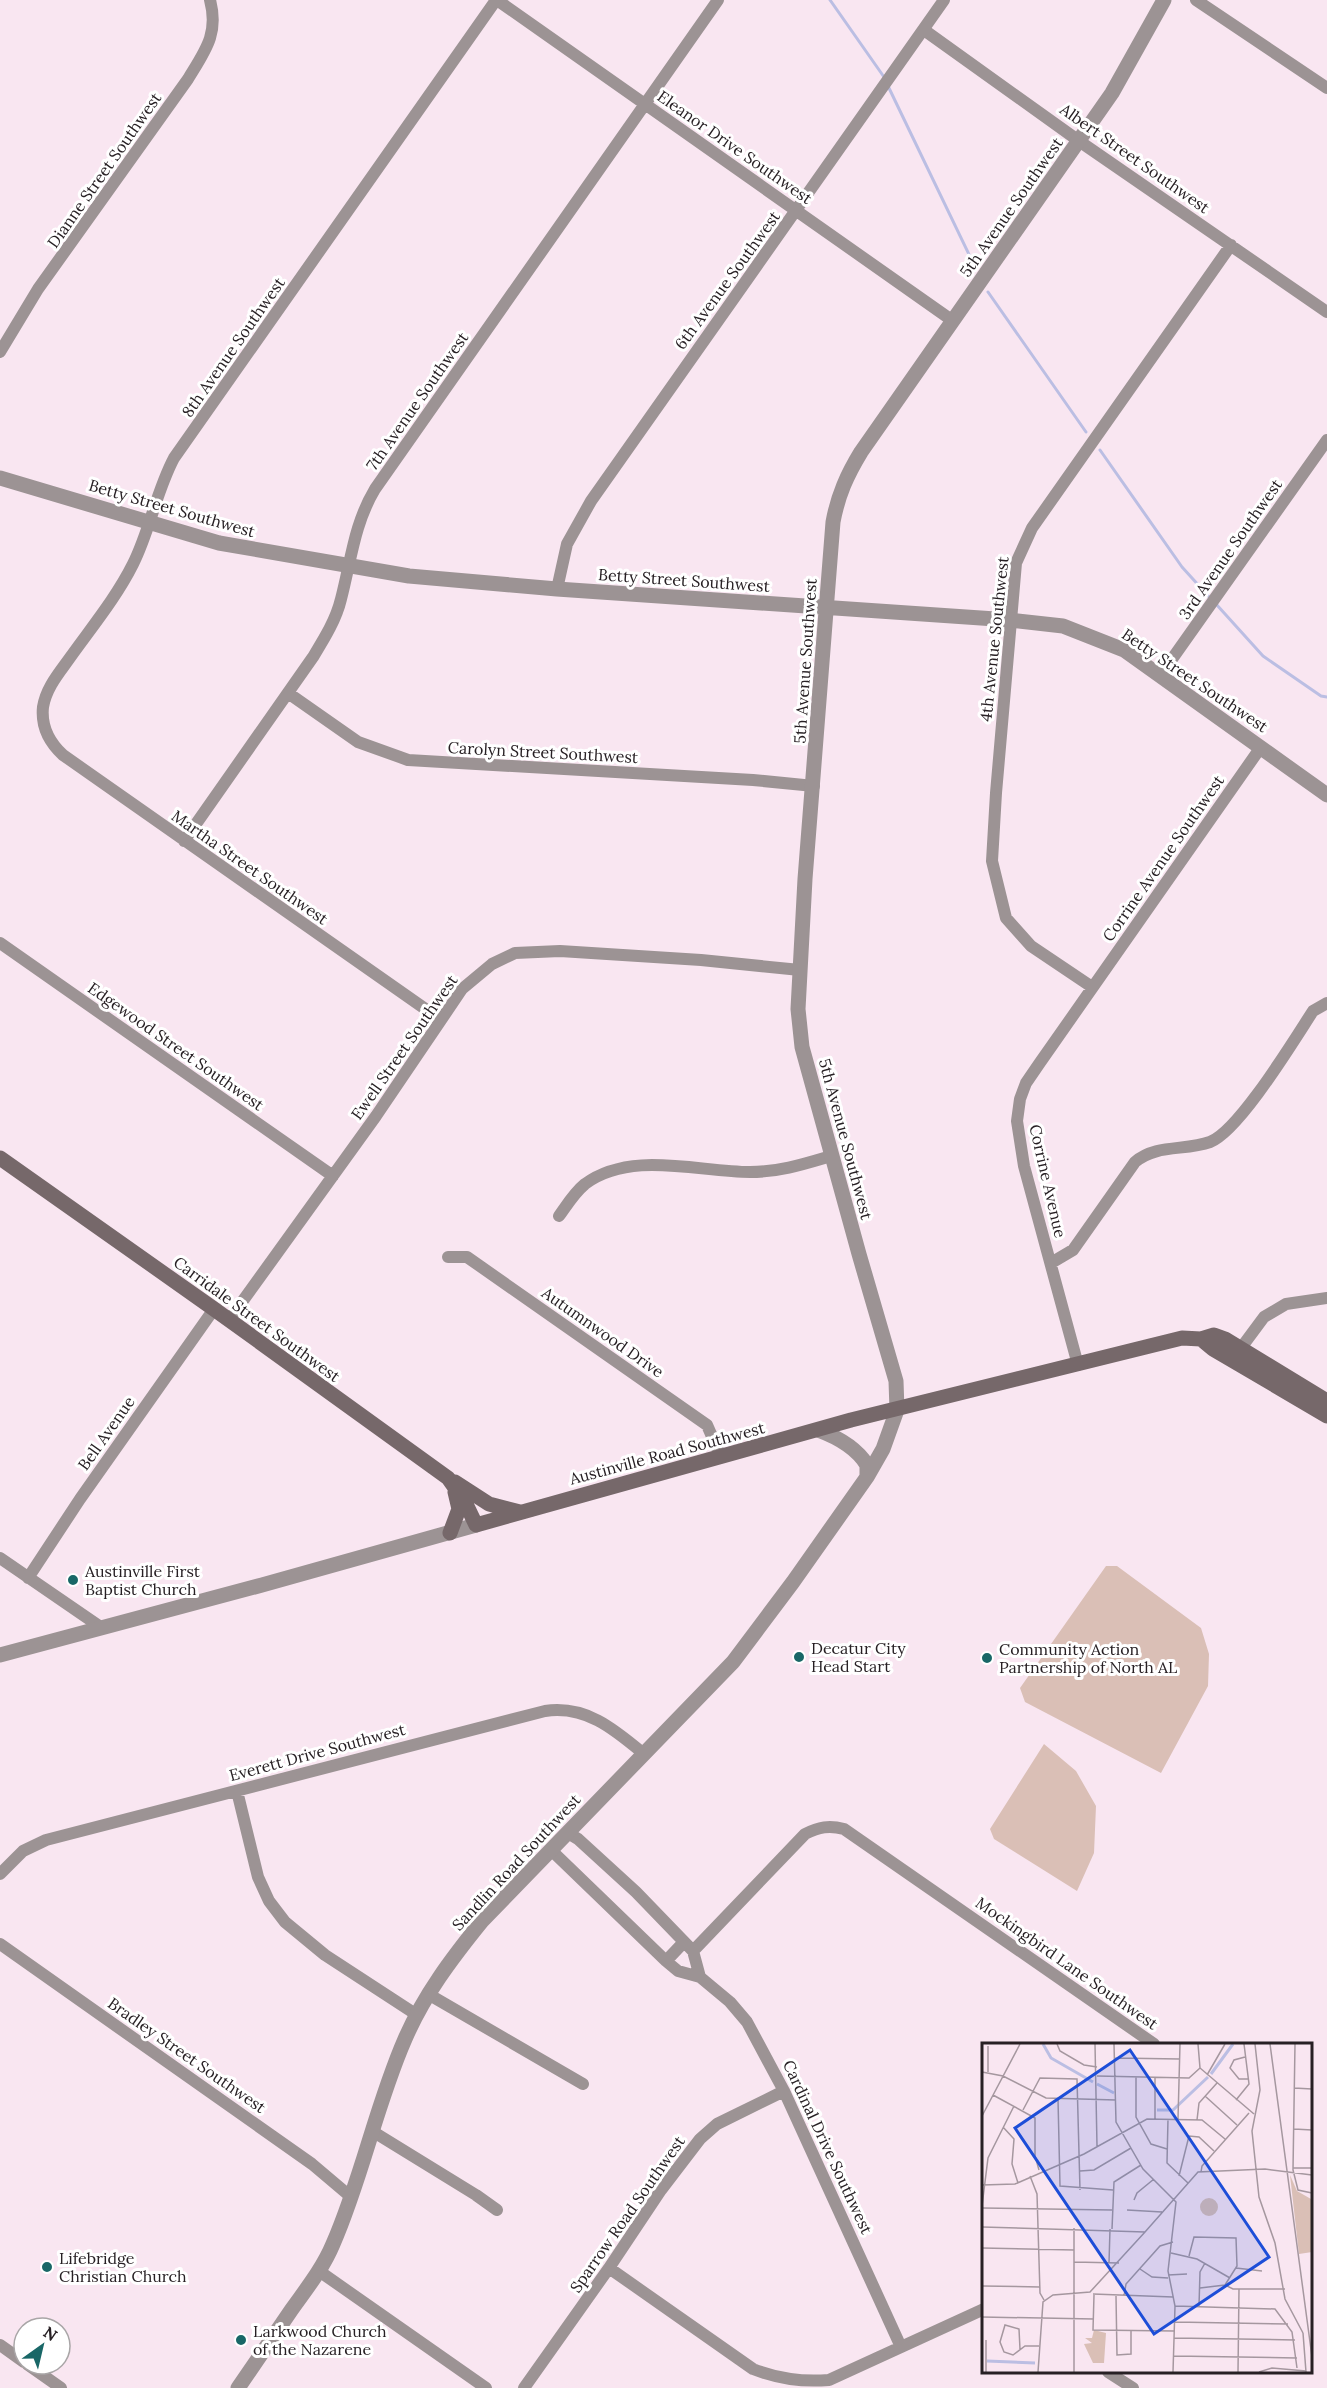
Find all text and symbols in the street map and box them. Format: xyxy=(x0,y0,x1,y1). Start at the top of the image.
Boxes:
street label: Eleanor Drive Southwest xyxy=(654,86,817,208)
street label: Dianne Street Southwest xyxy=(43,88,166,252)
street label: Albert Street Southwest xyxy=(1056,98,1214,218)
street label: 5th Avenue Southwest xyxy=(955,133,1067,281)
street label: 6th Avenue Southwest xyxy=(670,206,784,353)
street label: 8th Avenue Southwest xyxy=(177,273,289,421)
street label: 7th Avenue Southwest xyxy=(362,327,473,474)
street label: 3rd Avenue Southwest xyxy=(1174,474,1286,623)
street label: Betty Street Southwest xyxy=(87,475,258,542)
street label: 4th Avenue Southwest xyxy=(975,555,1013,722)
street label: Betty Street Southwest xyxy=(598,564,771,596)
street label: 5th Avenue Southwest xyxy=(789,577,821,744)
street label: Betty Street Southwest xyxy=(1118,624,1273,737)
street label: Carolyn Street Southwest xyxy=(447,737,639,767)
street label: Corrine Avenue Southwest xyxy=(1098,770,1229,945)
street label: Martha Street Southwest xyxy=(168,805,333,929)
street label: Ewell Street Southwest xyxy=(346,970,462,1123)
street label: Edgewood Street Southwest xyxy=(84,978,268,1115)
street label: 5th Avenue Southwest xyxy=(815,1056,877,1222)
street label: Corrine Avenue xyxy=(1025,1122,1071,1240)
street label: Carridale Street Southwest xyxy=(170,1252,345,1387)
street label: Autumnwood Drive xyxy=(537,1282,668,1382)
street label: Bell Avenue xyxy=(73,1392,139,1474)
street label: Austinville Road Southwest xyxy=(566,1417,768,1489)
place label: Austinville First Baptist Church xyxy=(84,1561,201,1599)
marker: Austinville First Baptist Church xyxy=(66,1573,80,1587)
place label: Decatur City Head Start xyxy=(811,1638,906,1676)
place label: Community Action Partnership of North AL xyxy=(999,1639,1177,1677)
marker: Decatur City Head Start xyxy=(792,1650,806,1664)
marker: Community Action Partnership of North AL xyxy=(980,1651,994,1665)
street label: Everett Drive Southwest xyxy=(227,1719,408,1785)
street label: Sandlin Road Southwest xyxy=(448,1789,585,1934)
street label: Mockingbird Lane Southwest xyxy=(972,1892,1163,2034)
street label: Bradley Street Southwest xyxy=(104,1993,270,2118)
inset map xyxy=(982,2043,1312,2373)
street label: Cardinal Drive Southwest xyxy=(779,2057,877,2238)
street label: Sparrow Road Southwest xyxy=(565,2131,689,2296)
place label: Lifebridge Christian Church xyxy=(59,2248,187,2286)
marker: Lifebridge Christian Church xyxy=(40,2260,54,2274)
north arrow xyxy=(12,2316,72,2376)
place label: Larkwood Church of the Nazarene xyxy=(253,2321,387,2359)
text: N xyxy=(40,2322,61,2345)
marker: Larkwood Church of the Nazarene xyxy=(234,2333,248,2347)

